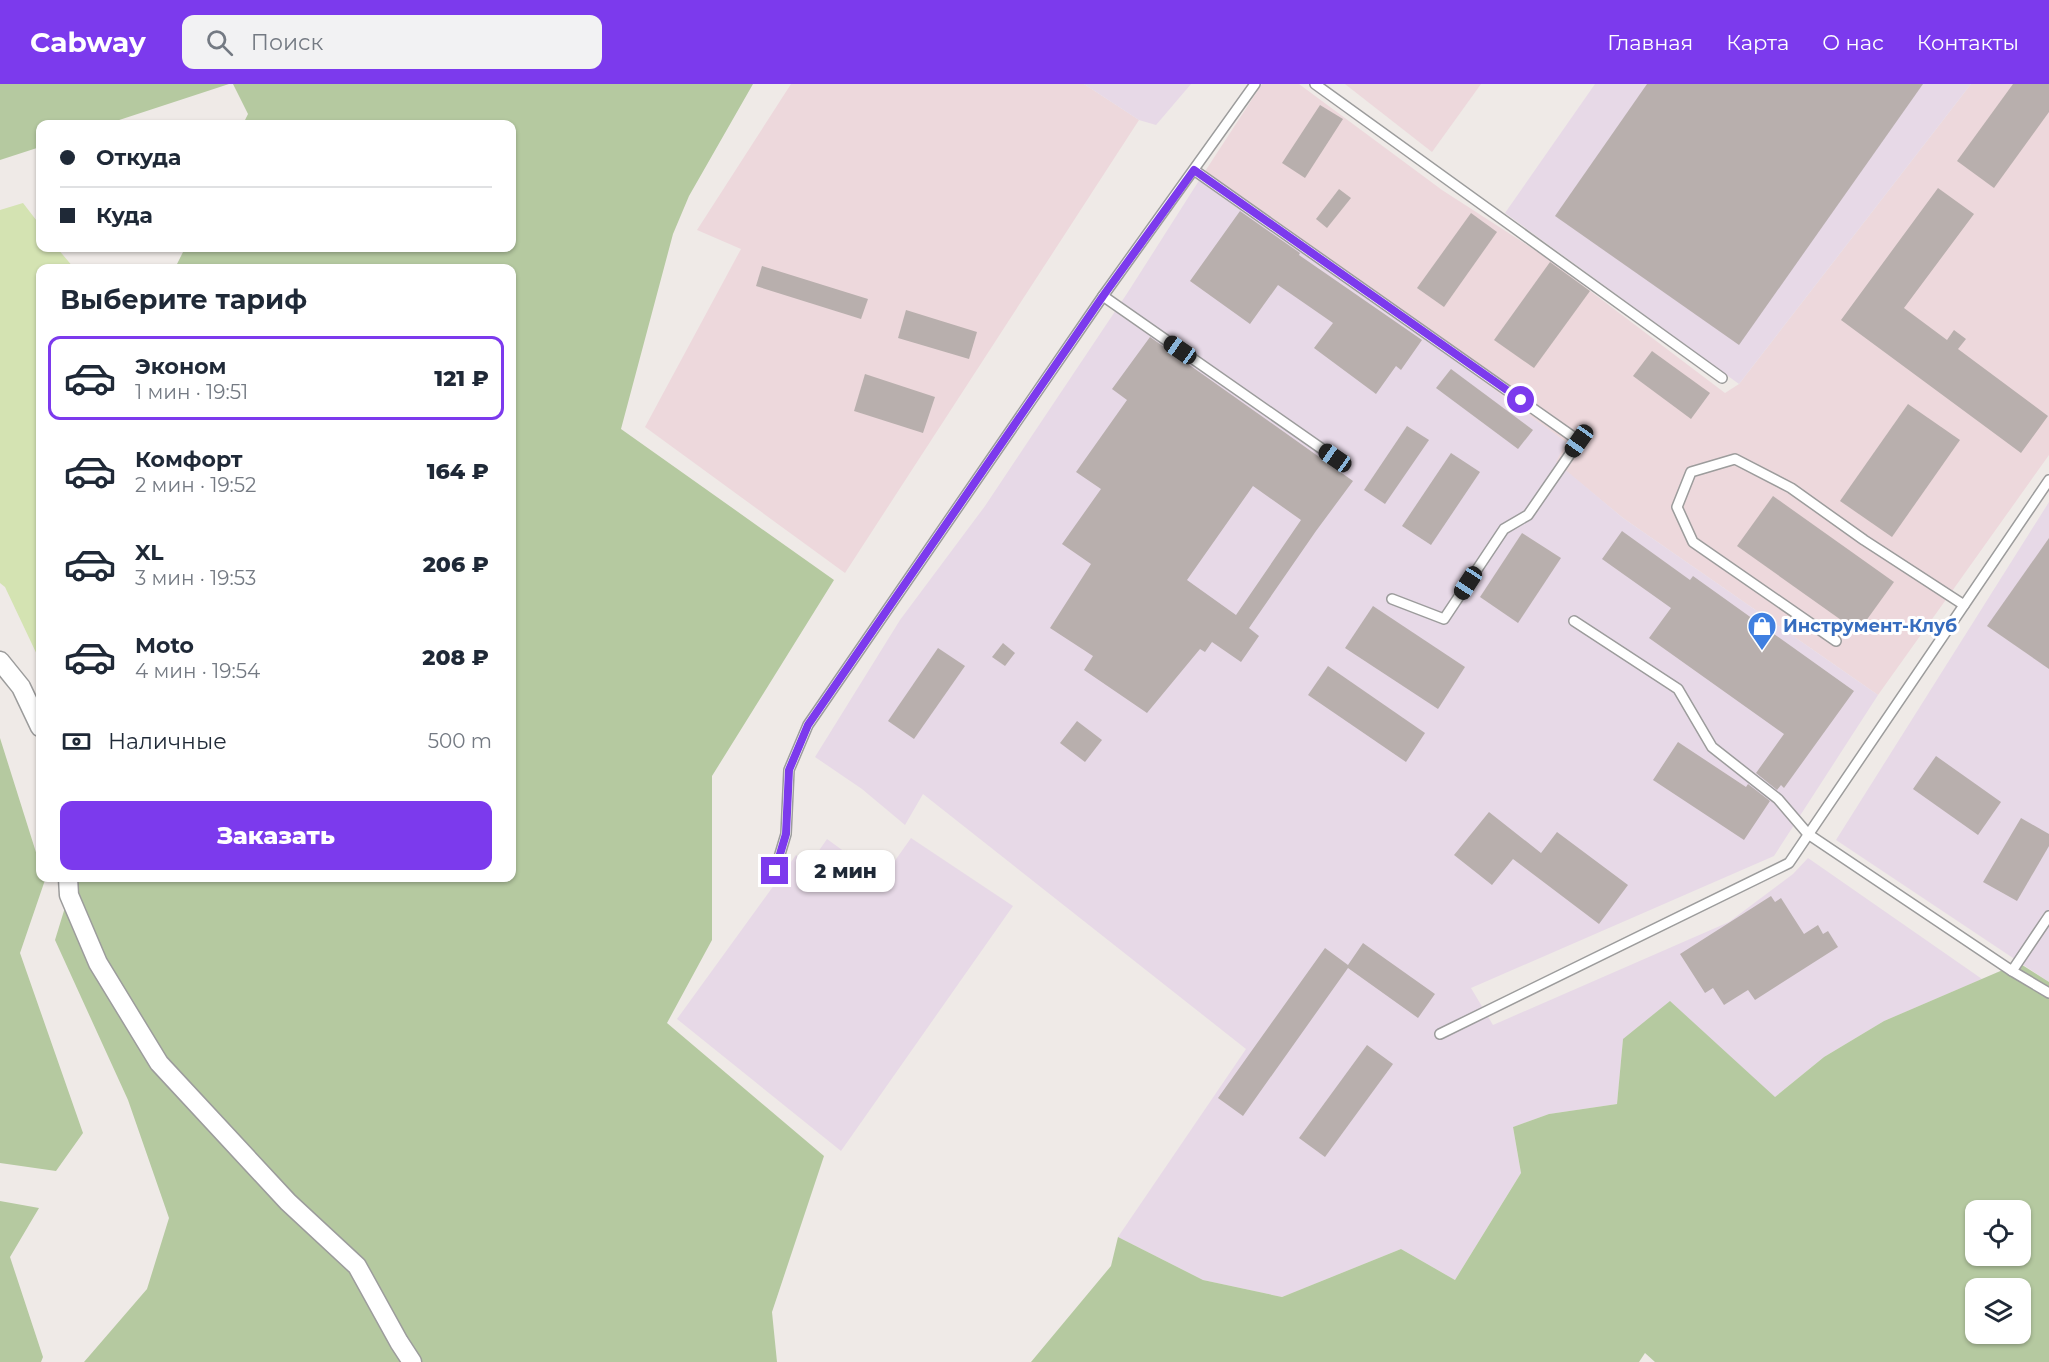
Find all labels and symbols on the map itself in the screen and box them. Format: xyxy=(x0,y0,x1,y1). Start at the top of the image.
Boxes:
car xyxy=(1160,332,1200,368)
route start xyxy=(1507,386,1534,413)
car xyxy=(1561,421,1597,461)
car xyxy=(1315,440,1355,476)
car xyxy=(1451,563,1485,603)
shop icon: Инструмент-Клуб xyxy=(1746,610,1778,652)
place label: Инструмент-Клуб xyxy=(1783,615,1957,637)
callout: 2 мин xyxy=(796,850,895,892)
route end xyxy=(761,857,788,884)

